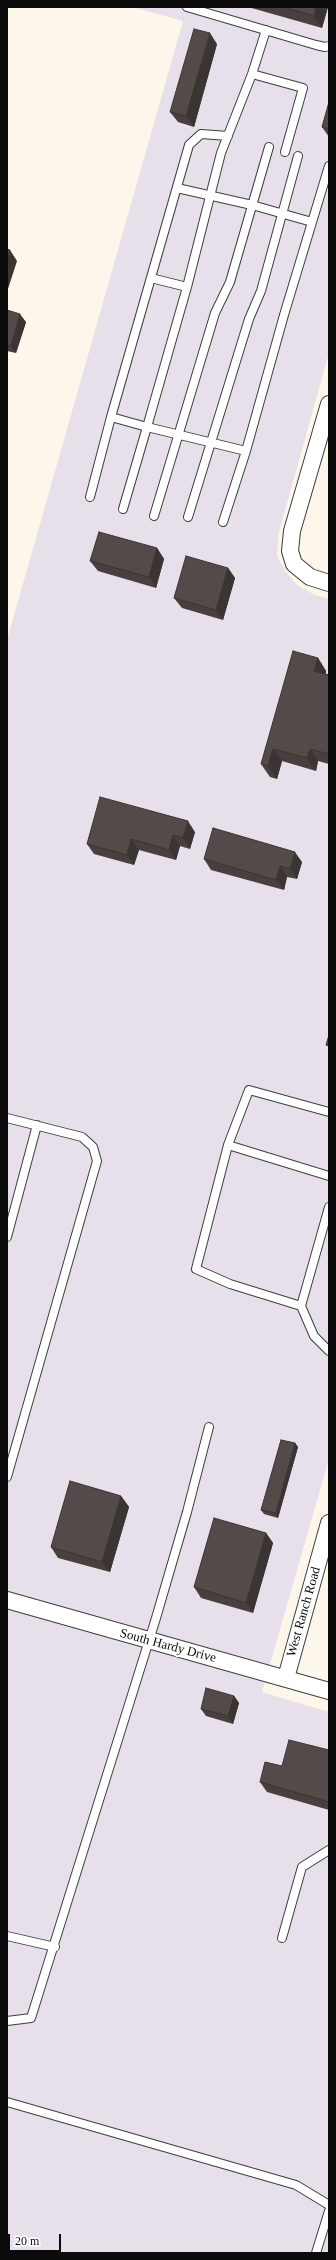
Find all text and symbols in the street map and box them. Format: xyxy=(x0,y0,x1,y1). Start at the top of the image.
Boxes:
street label: West Ranch Road xyxy=(284,1565,324,1659)
street label: South Hardy Drive xyxy=(118,1626,218,1666)
scale bar xyxy=(10,2226,63,2252)
text: 20 m xyxy=(15,2234,39,2248)

